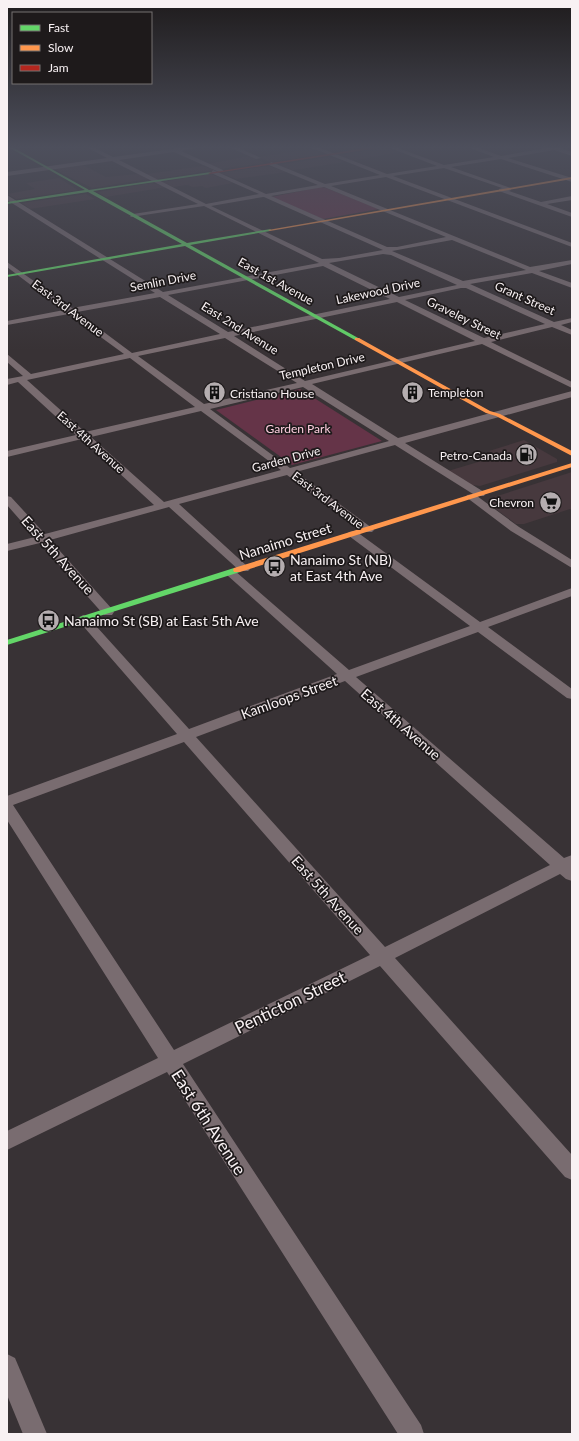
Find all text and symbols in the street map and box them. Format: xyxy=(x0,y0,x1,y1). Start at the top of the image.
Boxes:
legend xyxy=(12,12,152,84)
text: Fast xyxy=(48,20,70,35)
text: Slow xyxy=(48,40,74,55)
text: Jam xyxy=(48,60,69,75)
street label: East 1st Avenue xyxy=(236,254,316,308)
street label: Semlin Drive xyxy=(129,267,197,295)
street label: Lakewood Drive xyxy=(335,275,421,307)
street label: East 3rd Avenue xyxy=(29,276,107,340)
street label: Grant Street xyxy=(492,278,558,318)
street label: Graveley Street xyxy=(424,294,504,343)
street label: East 2nd Avenue xyxy=(199,298,281,358)
street label: Templeton Drive xyxy=(278,349,366,383)
building icon: Templeton xyxy=(399,379,425,405)
building icon: Cristiano House xyxy=(202,380,228,406)
place label: Templeton xyxy=(428,385,483,400)
place label: Cristiano House xyxy=(230,386,314,401)
street label: East 4th Avenue xyxy=(54,408,128,476)
park label: Garden Park xyxy=(265,421,331,436)
fuel station icon: Petro-Canada xyxy=(514,442,540,468)
street label: Garden Drive xyxy=(250,443,322,475)
place label: Petro-Canada xyxy=(440,448,512,463)
street label: East 3rd Avenue xyxy=(289,468,367,532)
supermarket icon: Chevron xyxy=(537,489,563,515)
place label: Chevron xyxy=(489,495,534,510)
street label: East 5th Avenue xyxy=(18,512,98,598)
street label: Nanaimo Street xyxy=(237,519,333,563)
place label: Nanaimo St (NB) at East 4th Ave xyxy=(290,551,392,584)
bus stop icon: Nanaimo St (NB) at East 4th Ave xyxy=(262,554,288,580)
bus stop icon: Nanaimo St (SB) at East 5th Ave xyxy=(36,607,62,633)
place label: Nanaimo St (SB) at East 5th Ave xyxy=(64,612,259,629)
street label: Kamloops Street xyxy=(239,672,339,722)
street label: East 4th Avenue xyxy=(358,685,444,763)
street label: East 5th Avenue xyxy=(288,852,368,938)
street label: Penticton Street xyxy=(231,966,349,1038)
street label: East 6th Avenue xyxy=(167,1065,251,1179)

